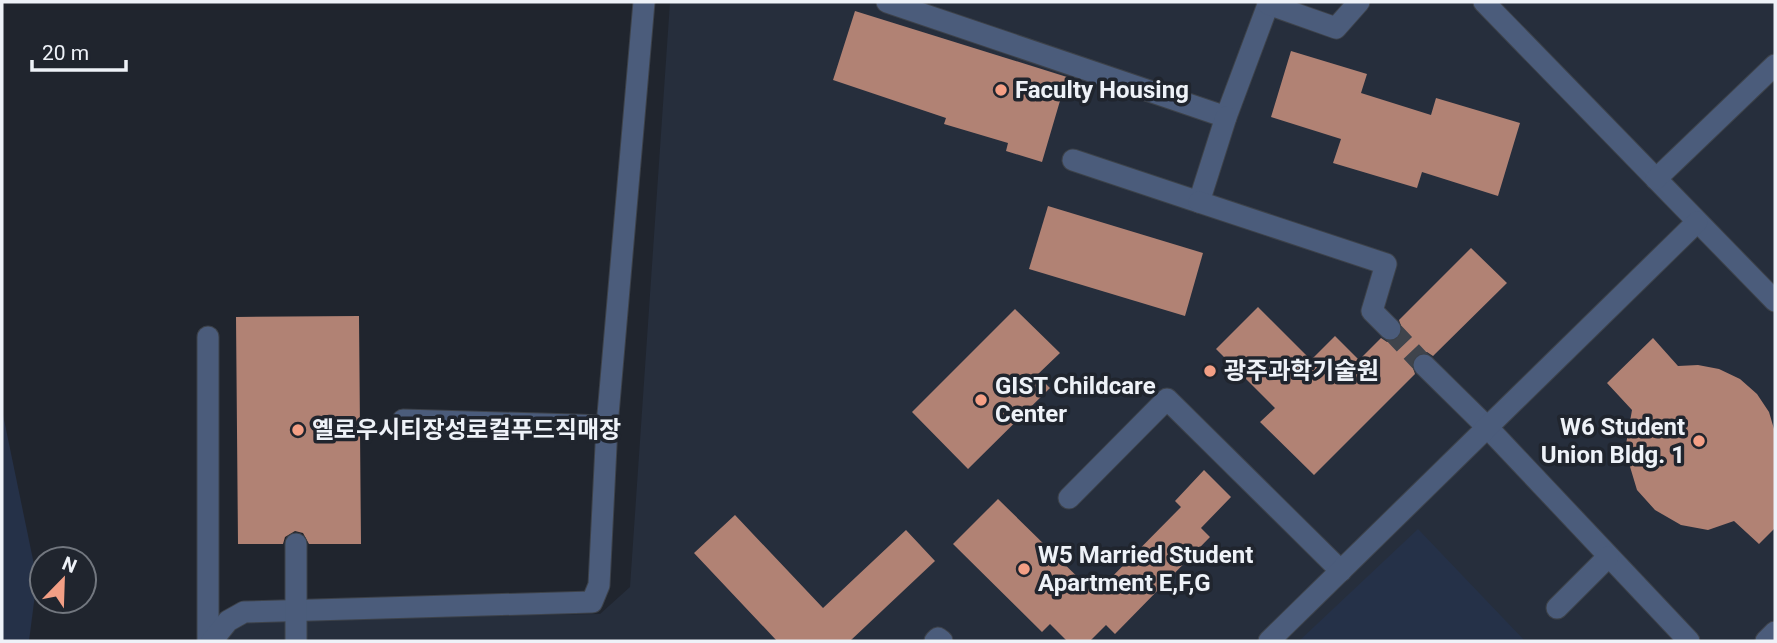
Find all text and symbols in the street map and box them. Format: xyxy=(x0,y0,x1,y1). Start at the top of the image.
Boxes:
scale bar xyxy=(32,28,126,72)
text: 20 m xyxy=(42,41,89,65)
place label: Faculty Housing xyxy=(1015,76,1189,104)
marker: Faculty Housing xyxy=(993,82,1009,98)
place label: 광주과학기술원 xyxy=(1224,357,1379,385)
marker: 광주과학기술원 xyxy=(1202,363,1218,379)
place label: GIST Childcare Center xyxy=(995,372,1156,428)
marker: GIST Childcare Center xyxy=(973,392,989,408)
place label: W6 Student Union Bldg. 1 xyxy=(1541,413,1685,469)
place label: 옐로우시티장성로컬푸드직매장 xyxy=(312,416,621,444)
marker: 옐로우시티장성로컬푸드직매장 xyxy=(290,422,306,438)
marker: W6 Student Union Bldg. 1 xyxy=(1691,433,1707,449)
place label: W5 Married Student Apartment E,F,G xyxy=(1038,541,1253,597)
north arrow xyxy=(28,545,98,615)
text: N xyxy=(59,552,80,578)
marker: W5 Married Student Apartment E,F,G xyxy=(1016,561,1032,577)

